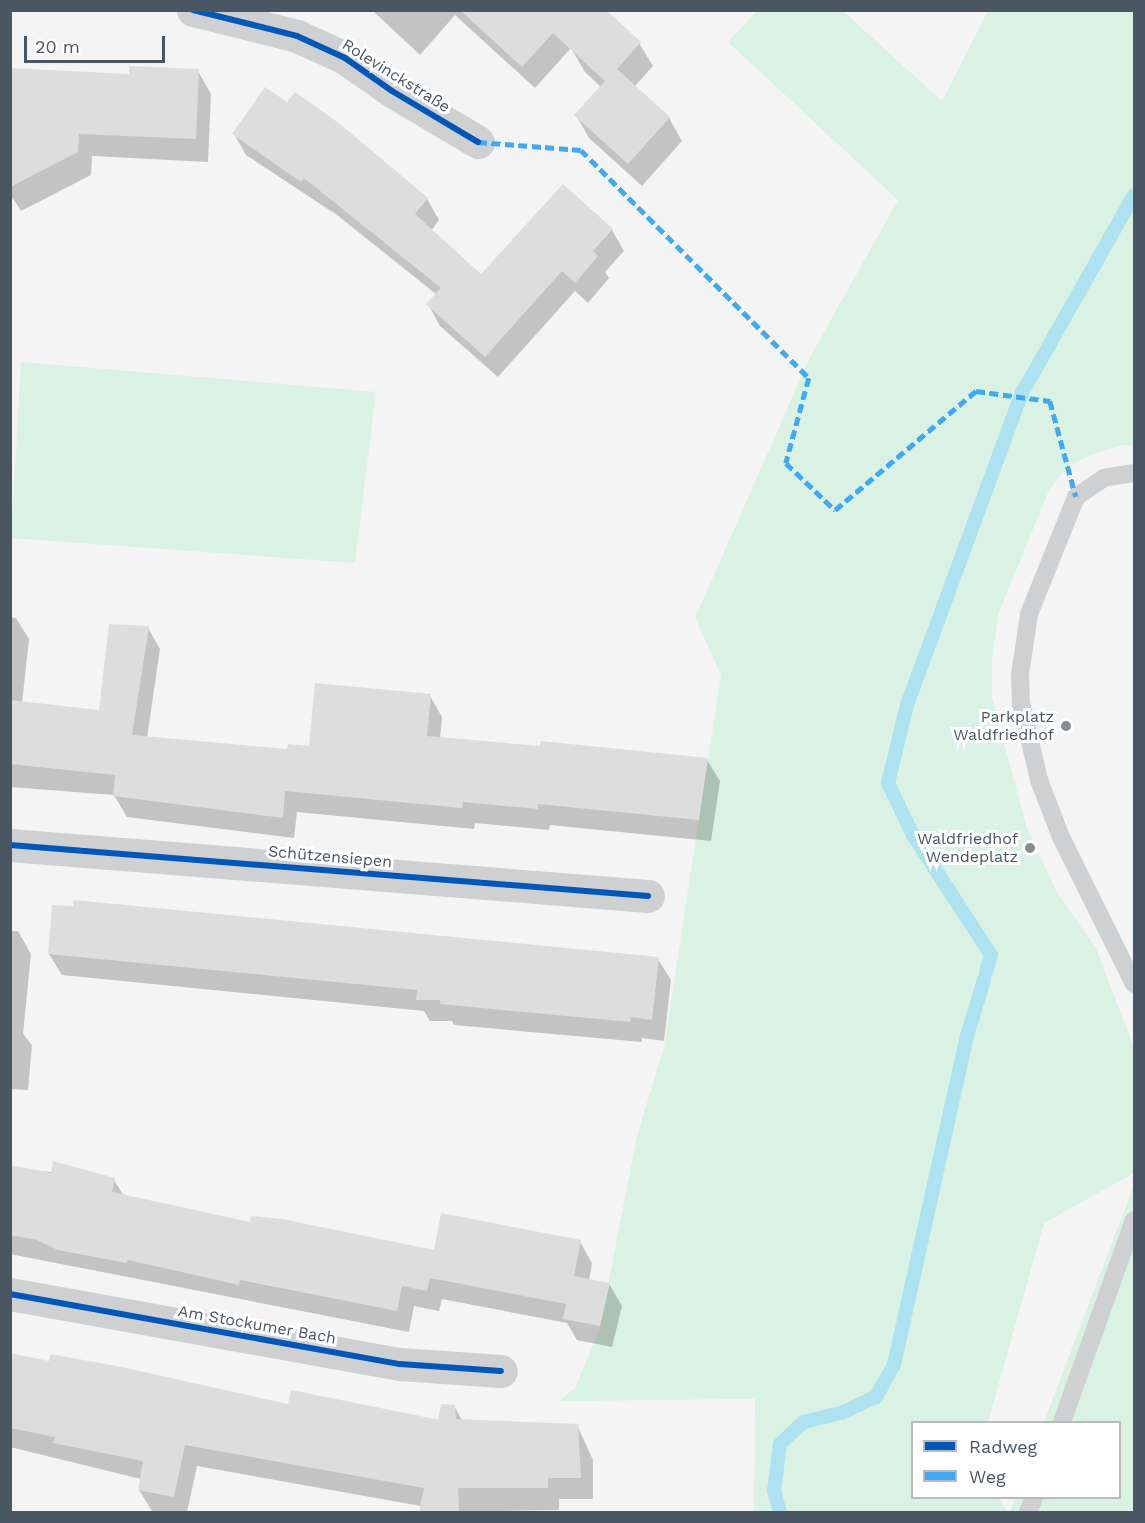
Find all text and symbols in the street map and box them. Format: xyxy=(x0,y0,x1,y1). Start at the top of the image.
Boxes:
scale bar xyxy=(27,24,168,62)
street label: Rolevinckstraße xyxy=(338,35,454,117)
text: 20 m xyxy=(35,36,80,57)
place label: Parkplatz Waldfriedhof xyxy=(953,707,1054,745)
marker: Parkplatz Waldfriedhof xyxy=(1059,719,1073,733)
place label: Waldfriedhof Wendeplatz xyxy=(917,829,1018,867)
marker: Waldfriedhof Wendeplatz xyxy=(1023,841,1037,855)
street label: Schützensiepen xyxy=(267,842,393,872)
street label: Am Stockumer Bach xyxy=(176,1302,338,1348)
legend xyxy=(911,1421,1121,1499)
text: Radweg xyxy=(969,1436,1037,1457)
text: Weg xyxy=(969,1466,1006,1487)

